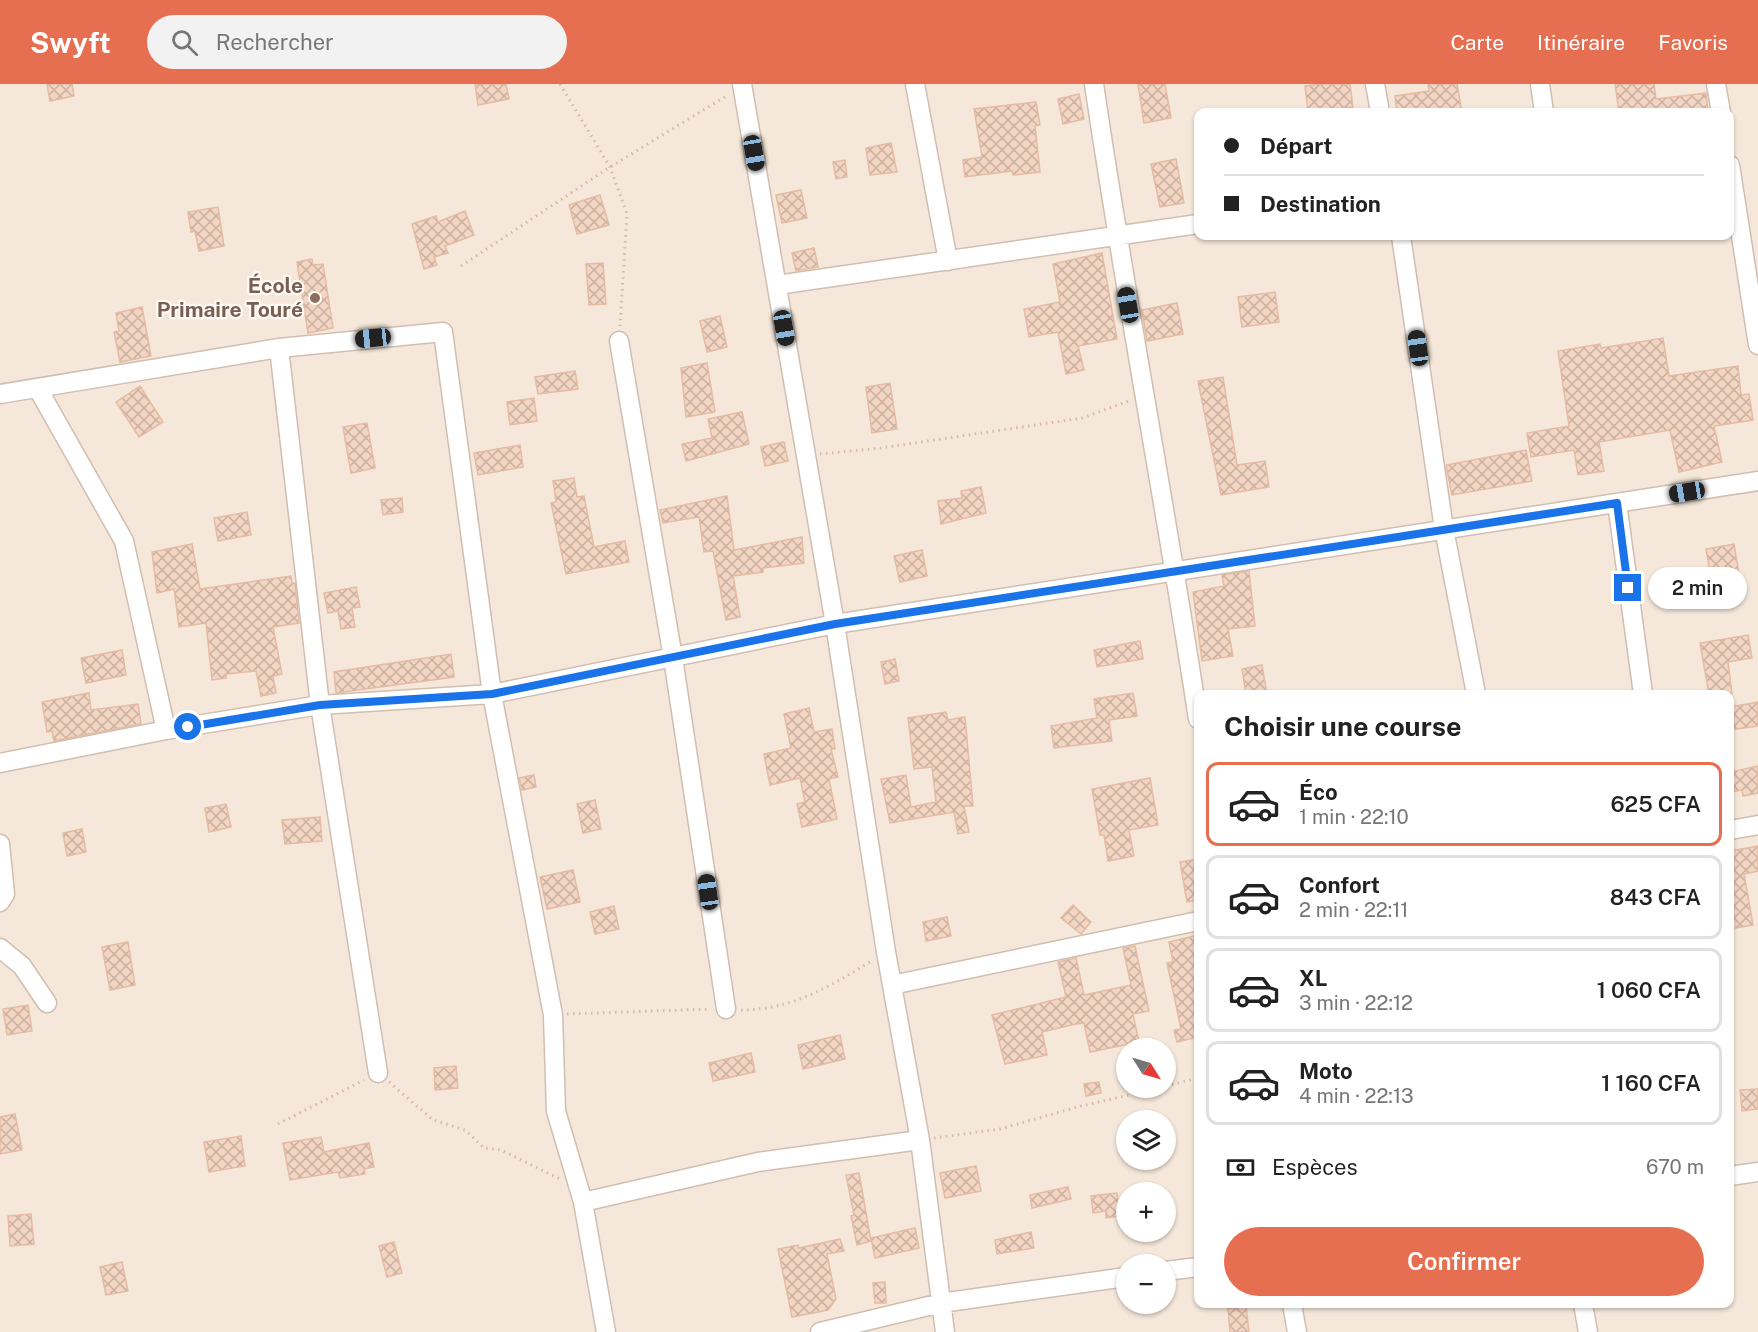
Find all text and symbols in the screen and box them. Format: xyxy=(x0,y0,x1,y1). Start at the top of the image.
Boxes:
search box xyxy=(147,15,567,69)
text: Swyft xyxy=(30,26,111,59)
icon: search xyxy=(168,26,201,59)
text: Rechercher xyxy=(216,29,334,55)
text: Carte xyxy=(1450,30,1504,55)
text: Itinéraire xyxy=(1537,30,1625,55)
text: Favoris xyxy=(1658,30,1728,55)
text: Départ xyxy=(1260,133,1332,159)
car xyxy=(742,134,766,172)
text: Destination xyxy=(1260,191,1381,217)
place label: École Primaire Touré xyxy=(157,273,303,322)
car xyxy=(1116,286,1140,324)
marker: École Primaire Touré xyxy=(308,291,322,305)
car xyxy=(772,309,796,347)
car xyxy=(354,327,392,349)
car xyxy=(1407,329,1429,367)
car xyxy=(1668,480,1706,504)
callout: 2 min xyxy=(1649,567,1748,609)
route end xyxy=(1614,574,1641,601)
text: 2 min xyxy=(1672,576,1723,600)
text: Choisir une course xyxy=(1224,710,1462,742)
route start xyxy=(174,713,201,740)
icon: car xyxy=(1227,777,1281,831)
text: Éco xyxy=(1299,779,1338,805)
text: 625 CFA xyxy=(1610,791,1701,817)
text: 1 min · 22:10 xyxy=(1299,805,1409,829)
icon: car xyxy=(1227,870,1281,924)
text: Confort xyxy=(1299,872,1380,898)
car xyxy=(697,873,719,911)
text: 843 CFA xyxy=(1610,884,1701,910)
text: 2 min · 22:11 xyxy=(1299,898,1409,922)
icon: car xyxy=(1227,963,1281,1017)
text: XL xyxy=(1299,965,1327,991)
text: 1 060 CFA xyxy=(1597,977,1701,1003)
text: 3 min · 22:12 xyxy=(1299,991,1413,1015)
north arrow xyxy=(1116,1038,1176,1098)
map controls xyxy=(1116,1038,1176,1314)
icon: car xyxy=(1227,1056,1281,1110)
text: Moto xyxy=(1299,1058,1353,1084)
text: 1 160 CFA xyxy=(1601,1070,1701,1096)
text: 4 min · 22:13 xyxy=(1299,1084,1414,1108)
button: layers xyxy=(1116,1110,1176,1170)
icon: cash xyxy=(1224,1151,1257,1184)
text: Espèces xyxy=(1272,1154,1358,1180)
text: 670 m xyxy=(1646,1155,1704,1179)
button: + xyxy=(1116,1182,1176,1242)
button: Confirmer xyxy=(1224,1227,1704,1296)
button: − xyxy=(1116,1254,1176,1314)

